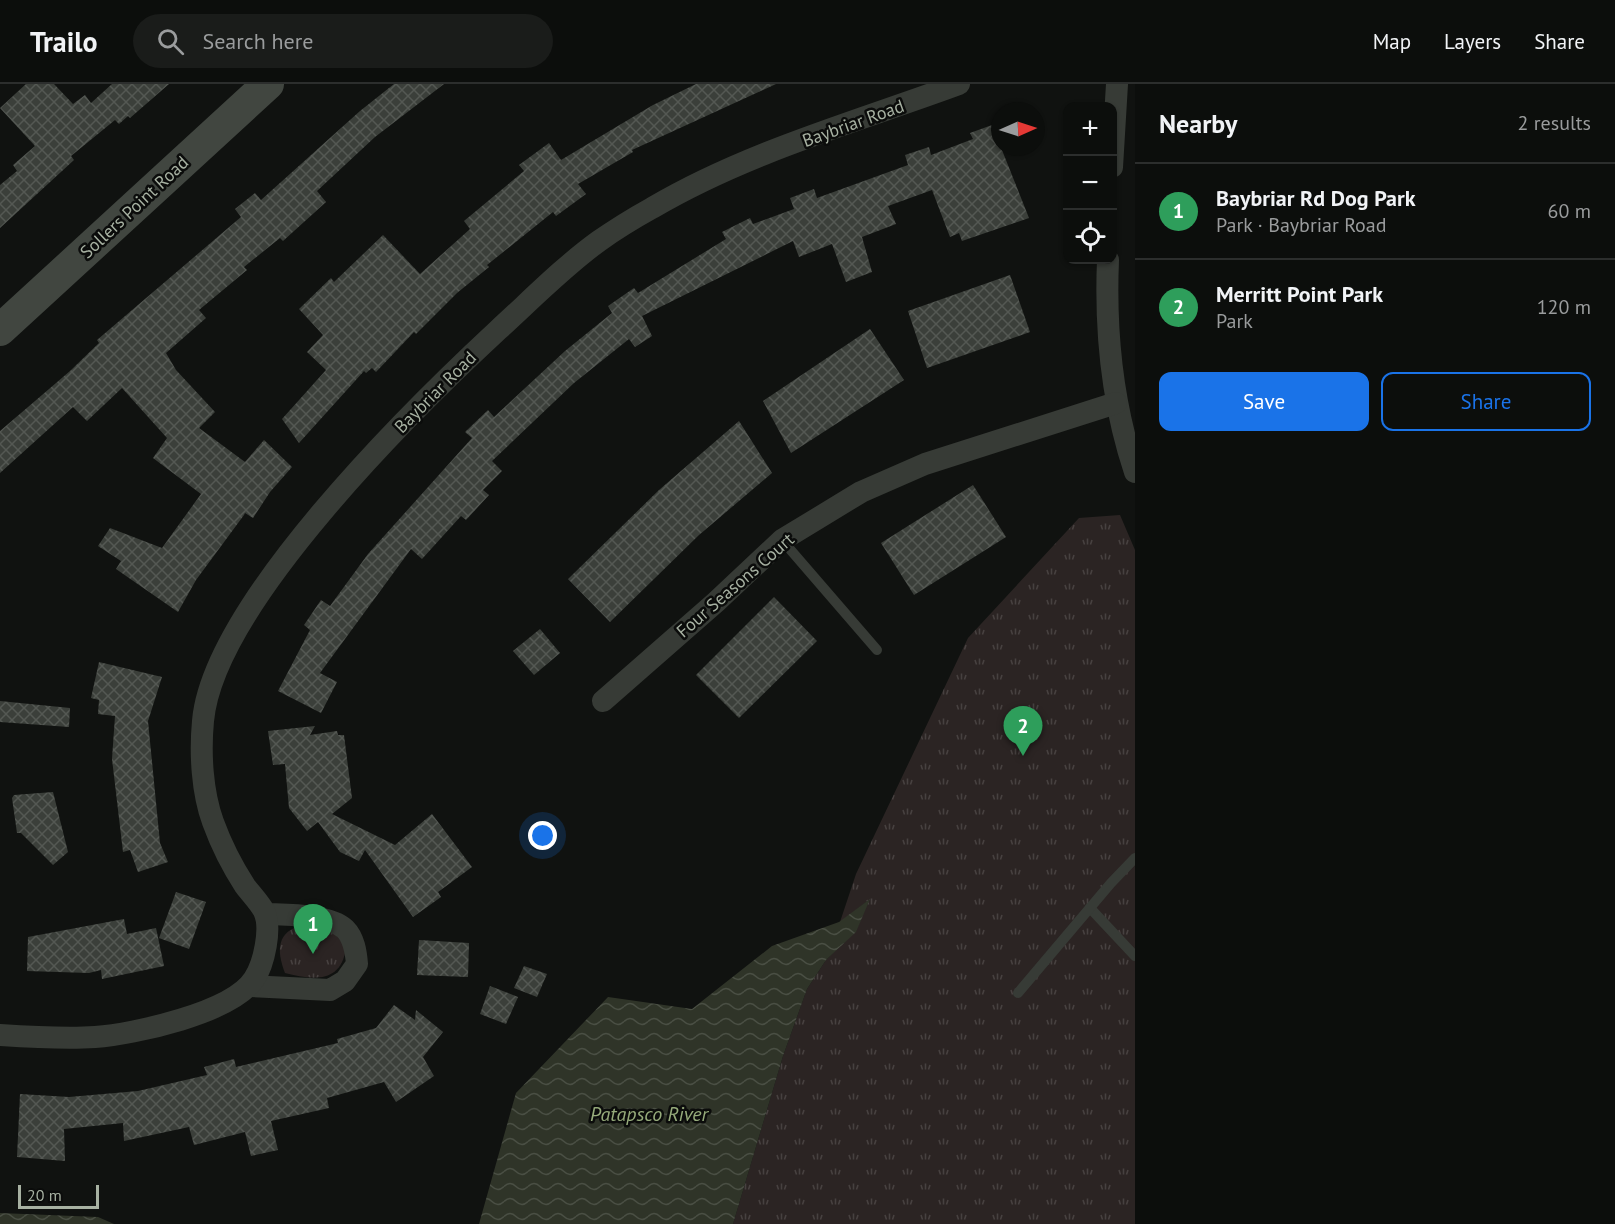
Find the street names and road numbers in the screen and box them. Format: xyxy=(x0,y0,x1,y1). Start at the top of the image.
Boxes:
street label: Baybriar Road xyxy=(799,94,907,152)
street label: Sollers Point Road xyxy=(75,151,193,263)
street label: Baybriar Road xyxy=(389,346,481,438)
street label: Four Seasons Court xyxy=(671,528,799,642)

